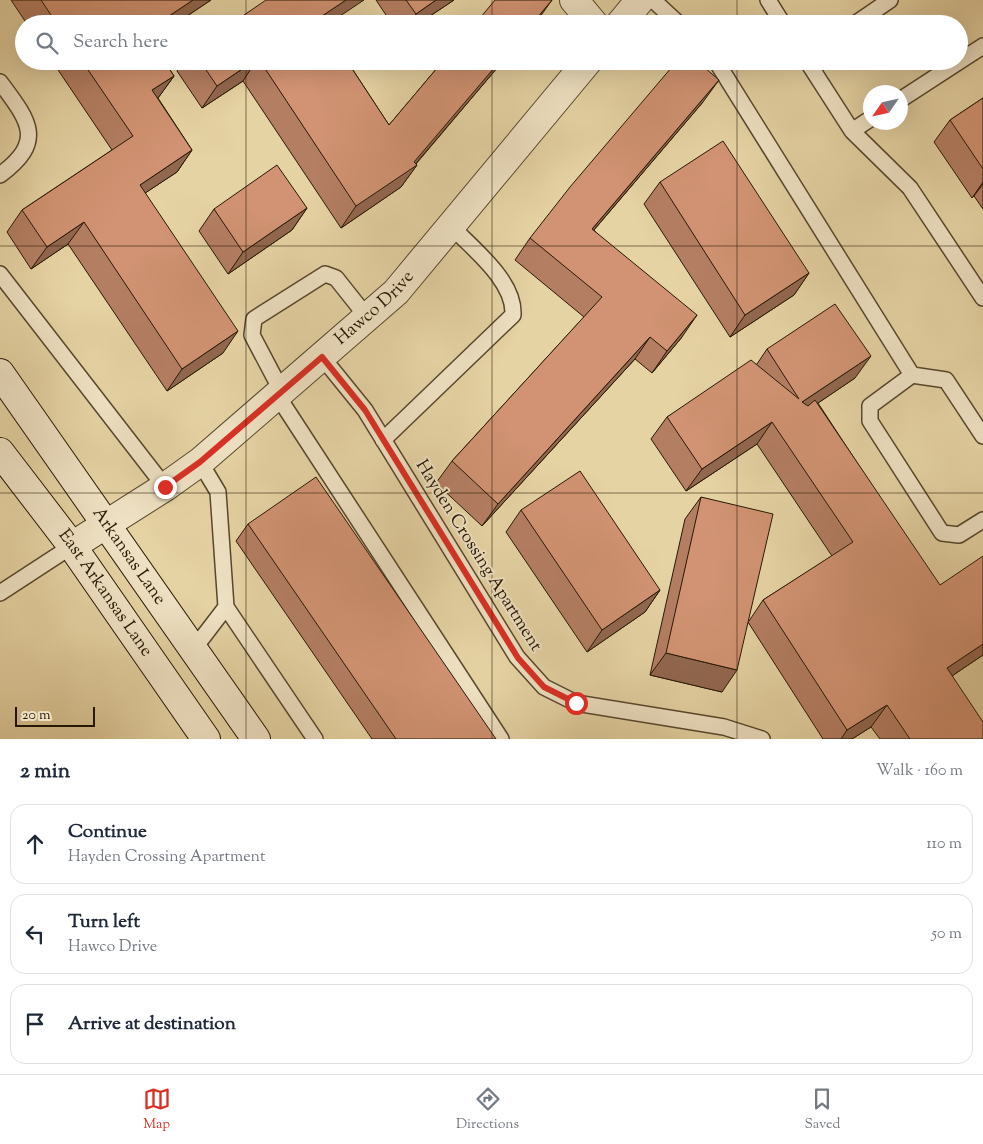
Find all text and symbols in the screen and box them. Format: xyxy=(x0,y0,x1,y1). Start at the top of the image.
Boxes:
search box xyxy=(15,15,968,70)
icon: search xyxy=(33,29,61,57)
text: Search here xyxy=(73,29,168,56)
north arrow xyxy=(863,85,908,130)
street label: Hawco Drive xyxy=(329,266,421,352)
street label: Hayden Crossing Apartment xyxy=(408,455,548,657)
route end xyxy=(154,476,177,499)
street label: Arkansas Lane xyxy=(85,502,172,611)
street label: East Arkansas Lane xyxy=(51,524,158,662)
route start xyxy=(565,692,588,715)
scale bar xyxy=(15,704,95,727)
text: 20 m xyxy=(22,706,51,726)
text: 2 min xyxy=(20,757,70,787)
text: Walk · 160 m xyxy=(876,760,963,783)
text: Continue xyxy=(68,819,147,846)
icon: ahead xyxy=(21,830,49,858)
text: 110 m xyxy=(926,833,962,856)
text: Hayden Crossing Apartment xyxy=(68,846,265,869)
text: Turn left xyxy=(68,909,140,936)
icon: left xyxy=(21,920,49,948)
text: 50 m xyxy=(931,923,962,946)
text: Hawco Drive xyxy=(68,936,157,959)
icon: arrive xyxy=(21,1010,49,1038)
text: Arrive at destination xyxy=(68,1011,236,1038)
tab: Map xyxy=(143,1085,171,1135)
tab: Directions xyxy=(456,1085,519,1135)
tab: Saved xyxy=(804,1085,840,1135)

